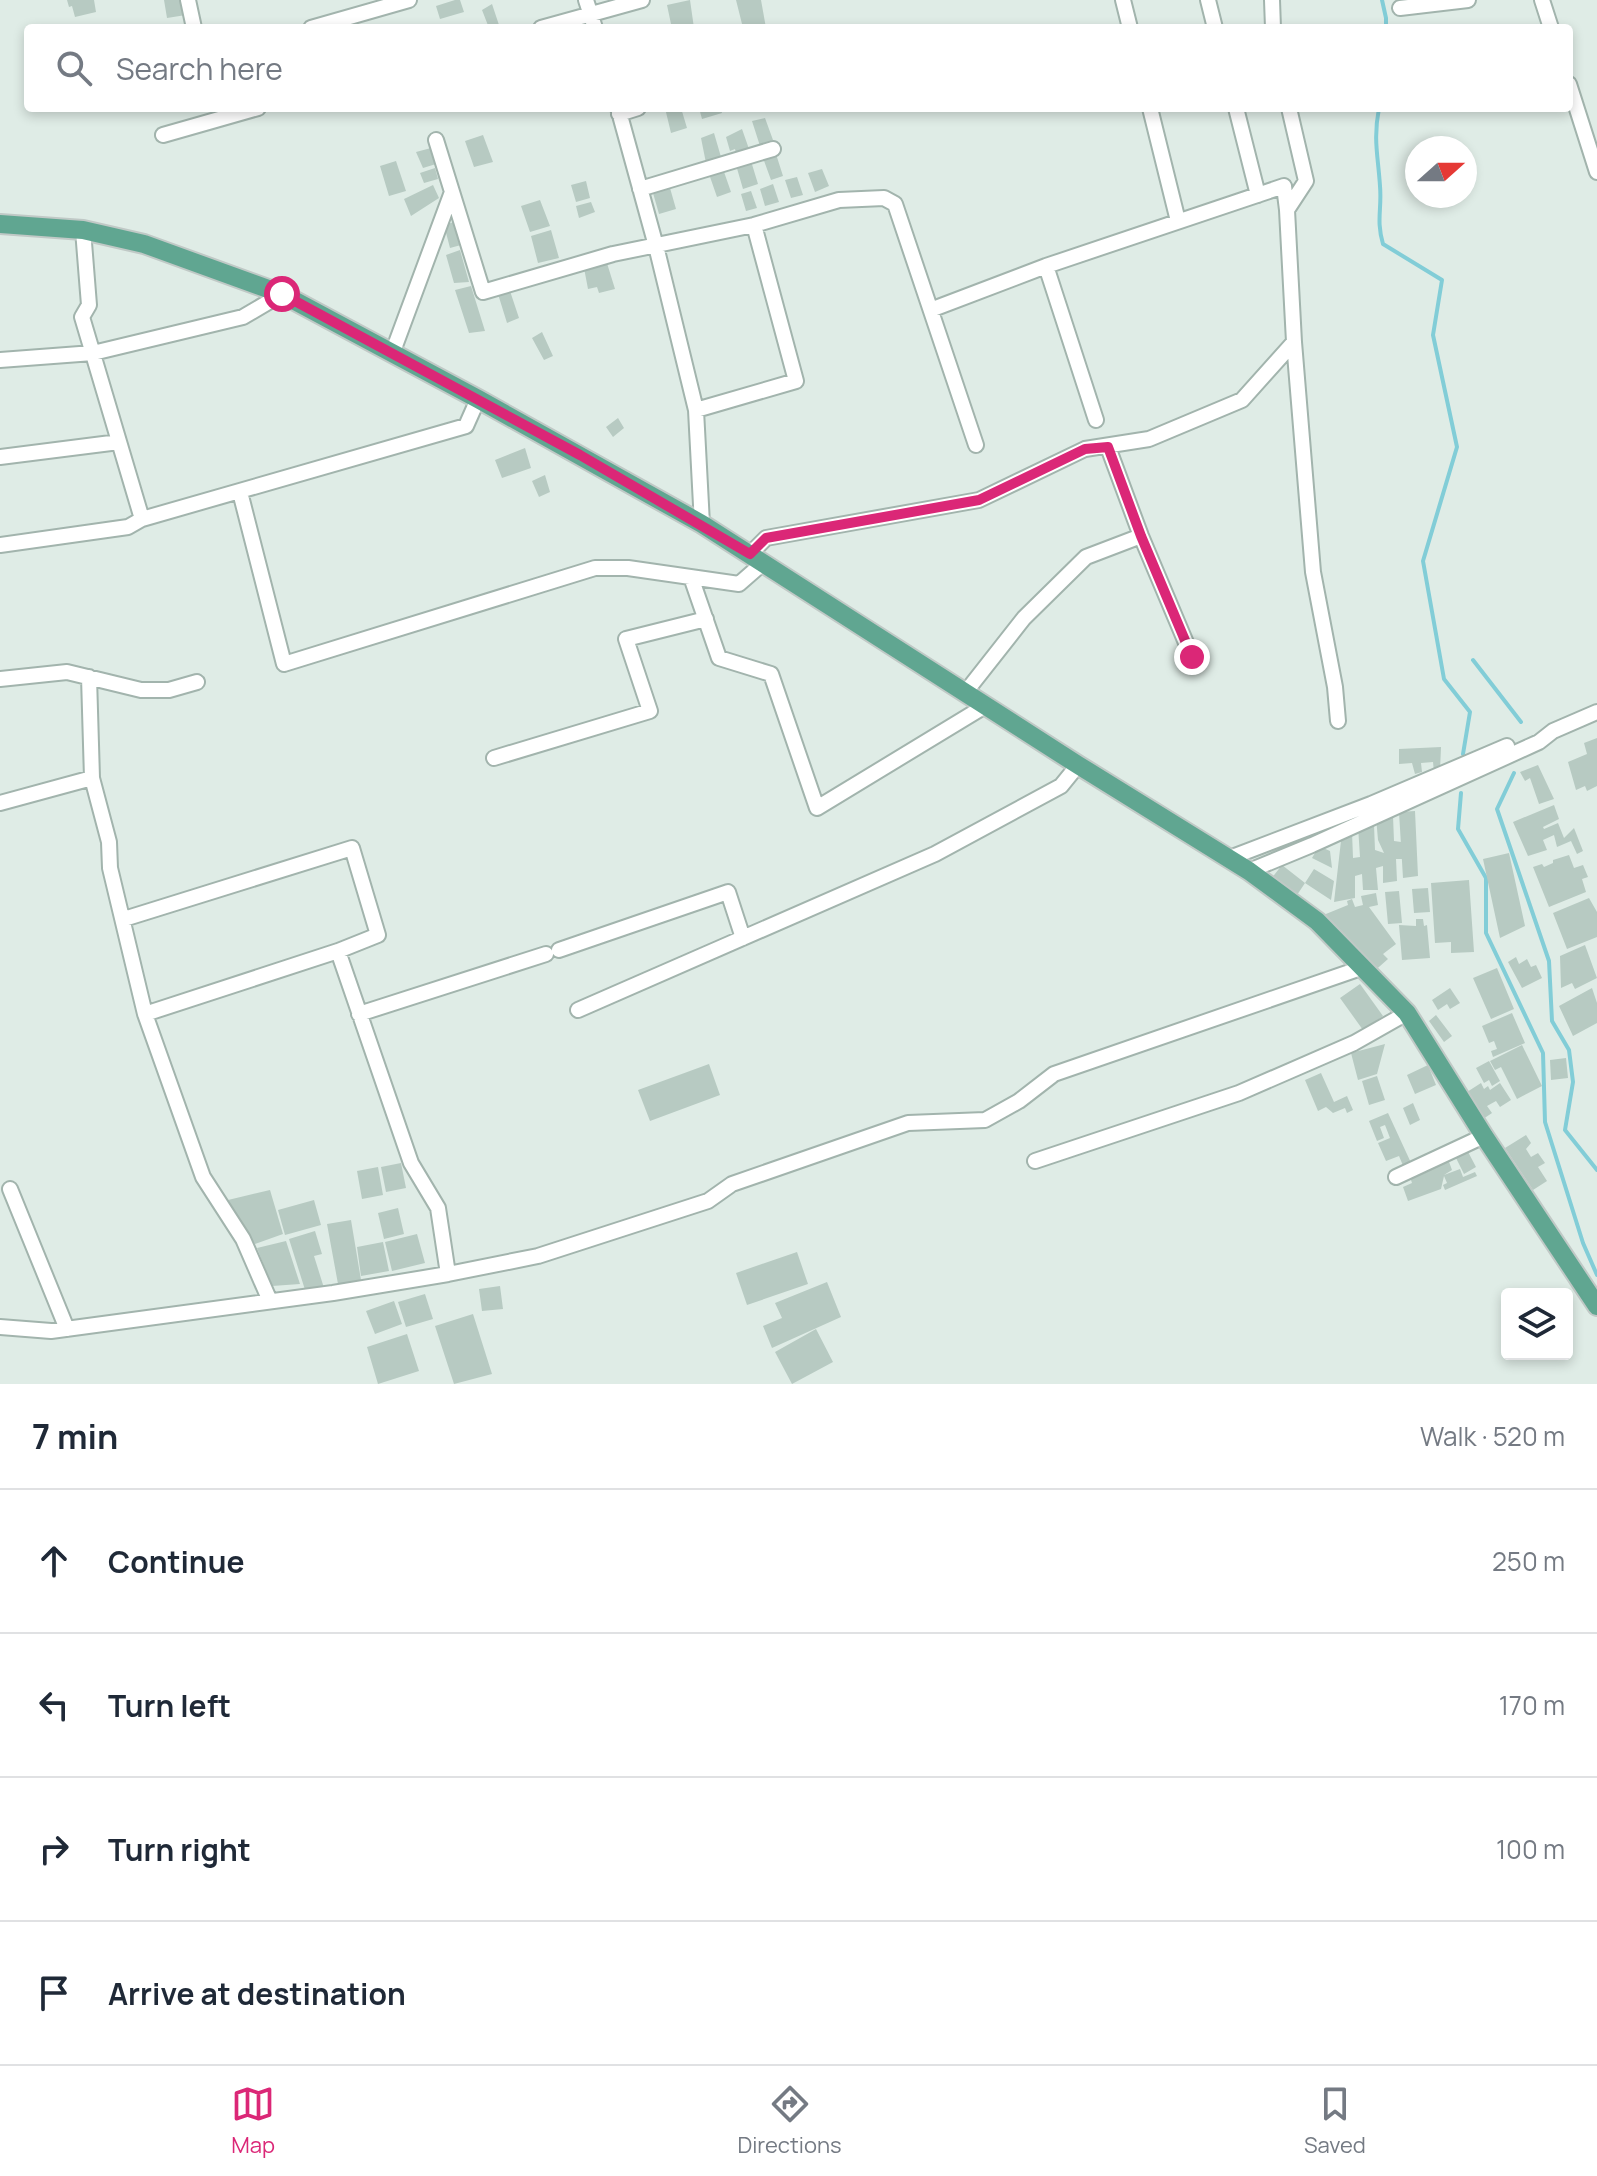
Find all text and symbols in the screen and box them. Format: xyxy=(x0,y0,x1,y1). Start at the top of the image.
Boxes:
search box xyxy=(24,24,1573,112)
icon: search xyxy=(52,46,96,90)
text: Search here xyxy=(116,48,283,89)
north arrow xyxy=(1405,136,1477,208)
route start xyxy=(264,276,300,312)
route end xyxy=(1174,639,1210,675)
map controls xyxy=(1501,1288,1573,1360)
button: layers xyxy=(1501,1288,1573,1360)
text: 7 min xyxy=(32,1413,118,1459)
text: Walk · 520 m xyxy=(1420,1418,1565,1454)
icon: ahead xyxy=(32,1539,76,1583)
text: Continue xyxy=(108,1541,244,1582)
text: 250 m xyxy=(1492,1543,1565,1579)
icon: left xyxy=(32,1683,76,1727)
text: Turn left xyxy=(108,1685,231,1726)
text: 170 m xyxy=(1499,1687,1565,1723)
icon: right xyxy=(32,1827,76,1871)
text: Turn right xyxy=(108,1829,251,1870)
text: 100 m xyxy=(1496,1831,1565,1867)
icon: arrive xyxy=(32,1971,76,2015)
text: Arrive at destination xyxy=(108,1973,406,2014)
tab: Map xyxy=(231,2082,275,2160)
tab: Directions xyxy=(737,2082,842,2160)
tab: Saved xyxy=(1304,2082,1366,2160)

